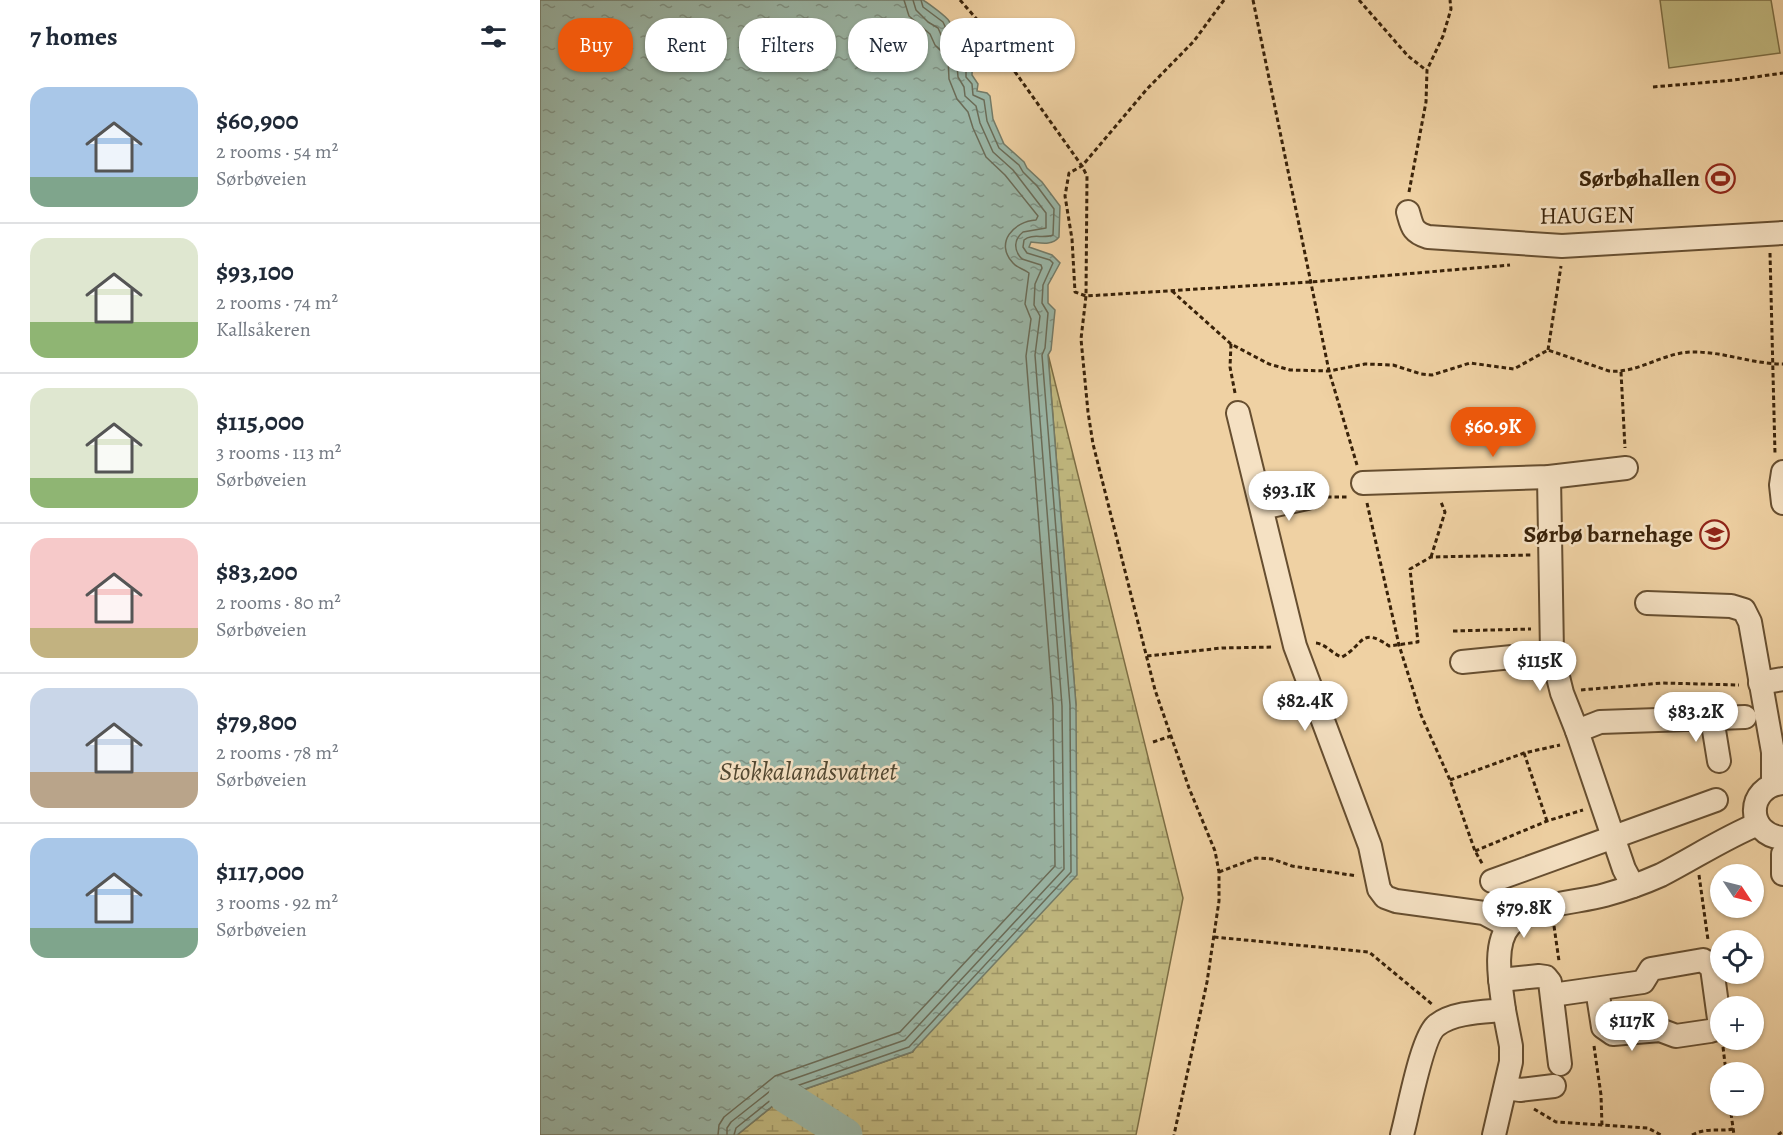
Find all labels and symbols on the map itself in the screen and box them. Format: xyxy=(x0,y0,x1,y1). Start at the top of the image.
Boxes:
place label: Sørbøhallen xyxy=(1579,162,1701,194)
sports icon: Sørbøhallen xyxy=(1705,162,1737,194)
street label: HAUGEN xyxy=(1539,198,1635,232)
pin: $60.9K xyxy=(1444,407,1542,458)
pin: $93.1K xyxy=(1240,471,1338,522)
place label: Sørbø barnehage xyxy=(1523,518,1693,550)
school or university icon: Sørbø barnehage xyxy=(1698,518,1730,550)
pin: $115K xyxy=(1498,641,1582,692)
pin: $82.4K xyxy=(1256,681,1354,732)
pin: $83.2K xyxy=(1647,692,1745,743)
water label: Stokkalandsvatnet xyxy=(719,754,898,789)
north arrow xyxy=(1710,864,1764,918)
pin: $79.8K xyxy=(1475,888,1573,939)
pin: $117K xyxy=(1590,1001,1674,1052)

